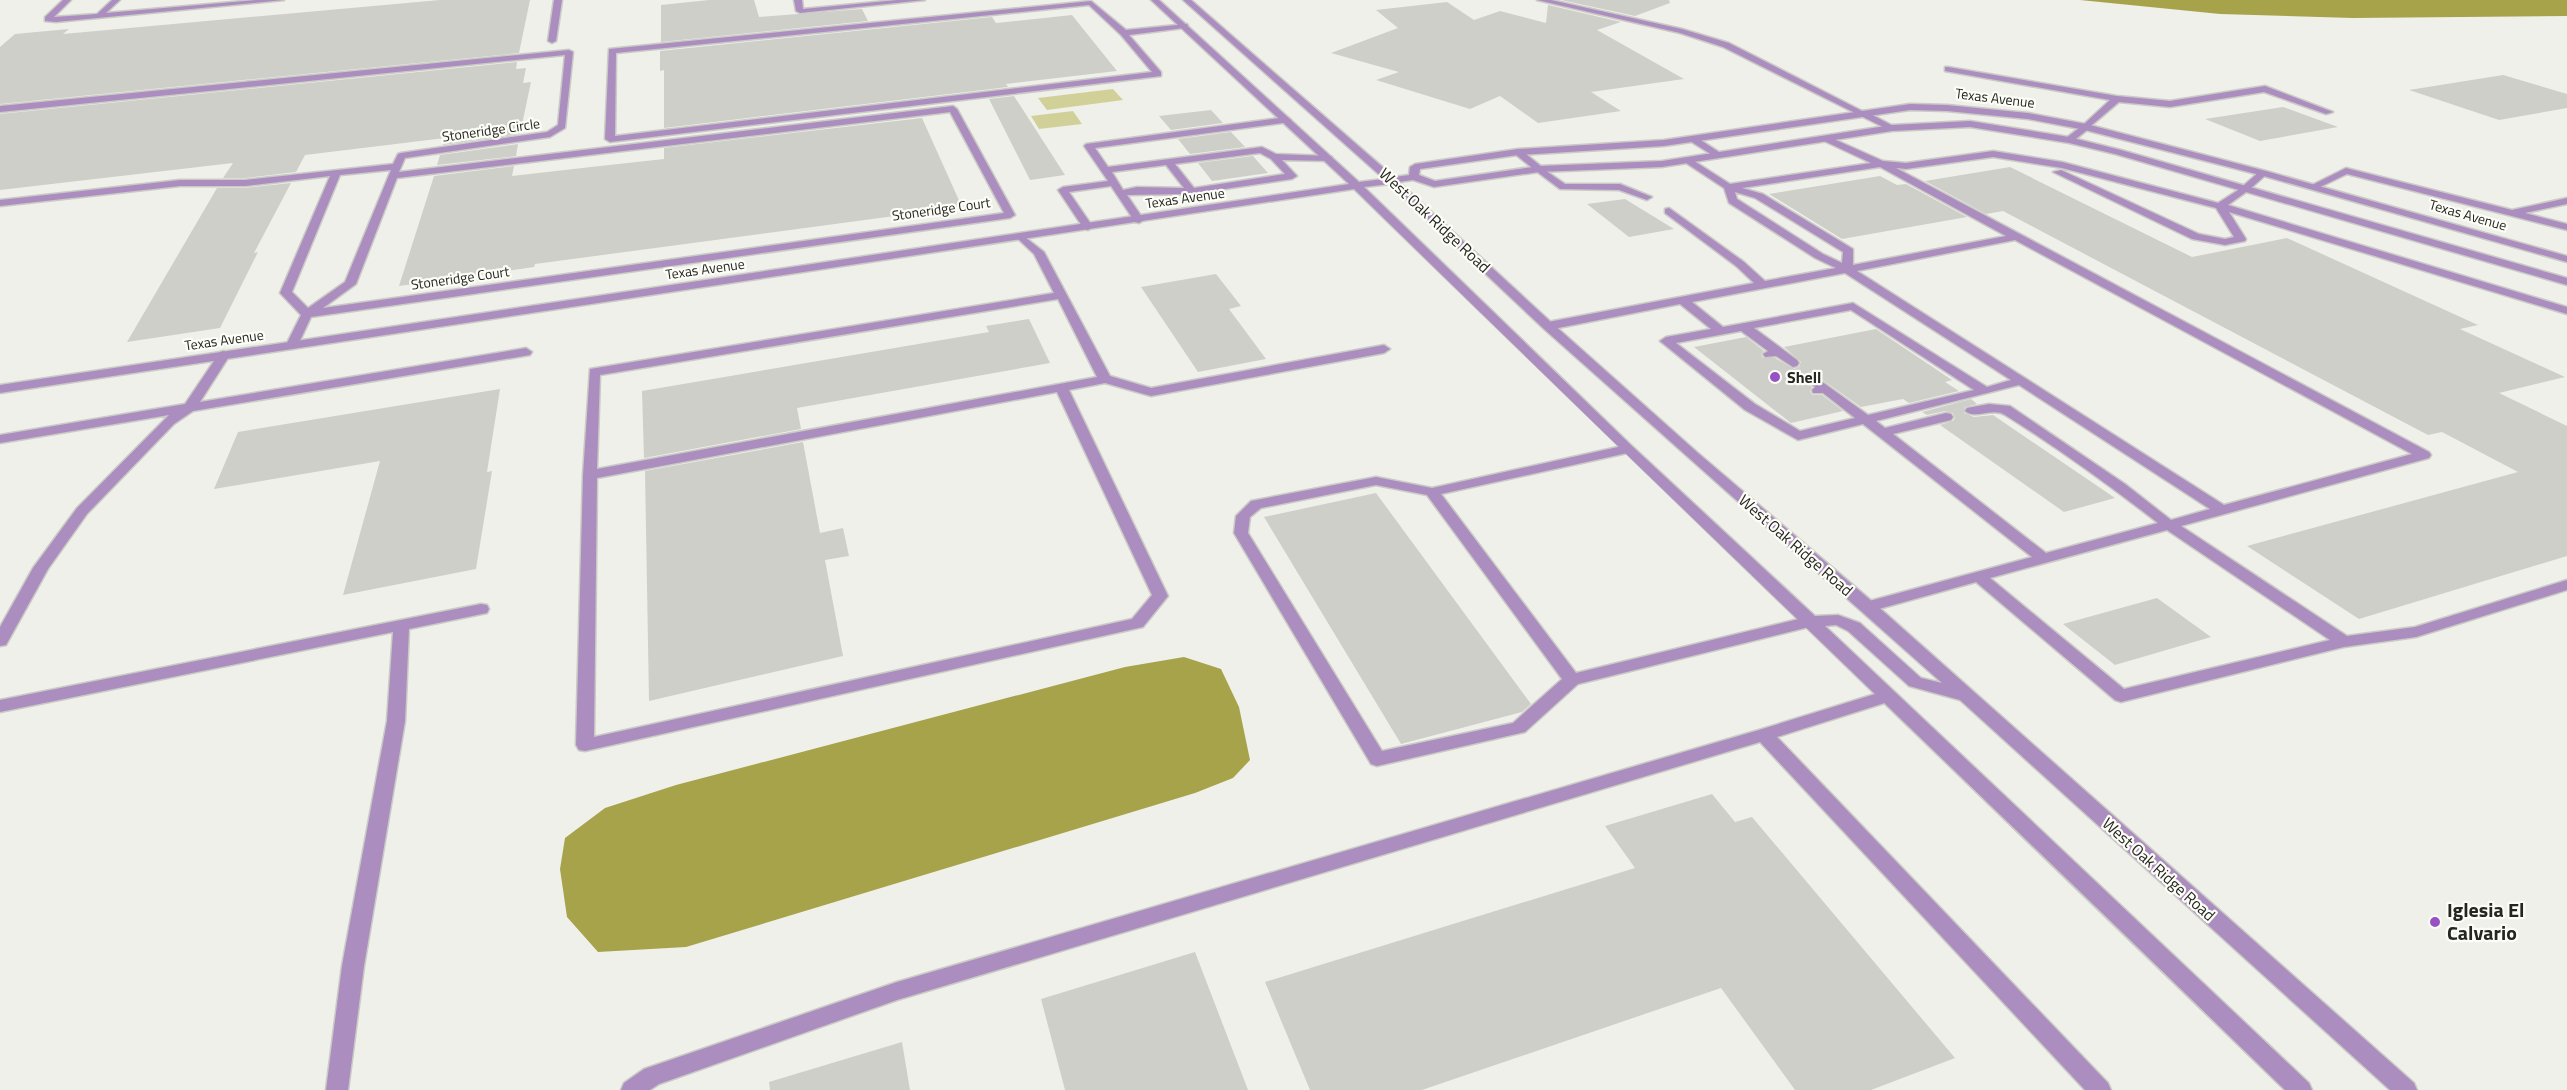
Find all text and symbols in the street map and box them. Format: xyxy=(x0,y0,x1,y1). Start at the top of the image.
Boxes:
street label: Texas Avenue xyxy=(1954,82,2036,113)
street label: Stoneridge Circle xyxy=(441,112,541,147)
street label: West Oak Ridge Road xyxy=(1374,162,1496,278)
street label: Texas Avenue xyxy=(1144,182,1226,213)
street label: Stoneridge Court xyxy=(890,191,992,226)
street label: Texas Avenue xyxy=(2427,193,2509,236)
street label: Texas Avenue xyxy=(664,253,746,284)
street label: Stoneridge Court xyxy=(409,260,511,295)
street label: Texas Avenue xyxy=(183,324,265,355)
place label: Shell xyxy=(1787,365,1821,389)
marker: Shell xyxy=(1768,370,1782,384)
street label: West Oak Ridge Road xyxy=(1734,489,1858,601)
street label: West Oak Ridge Road xyxy=(2097,812,2221,926)
place label: Iglesia El Calvario xyxy=(2447,894,2525,948)
marker: Iglesia El Calvario xyxy=(2428,915,2442,929)

